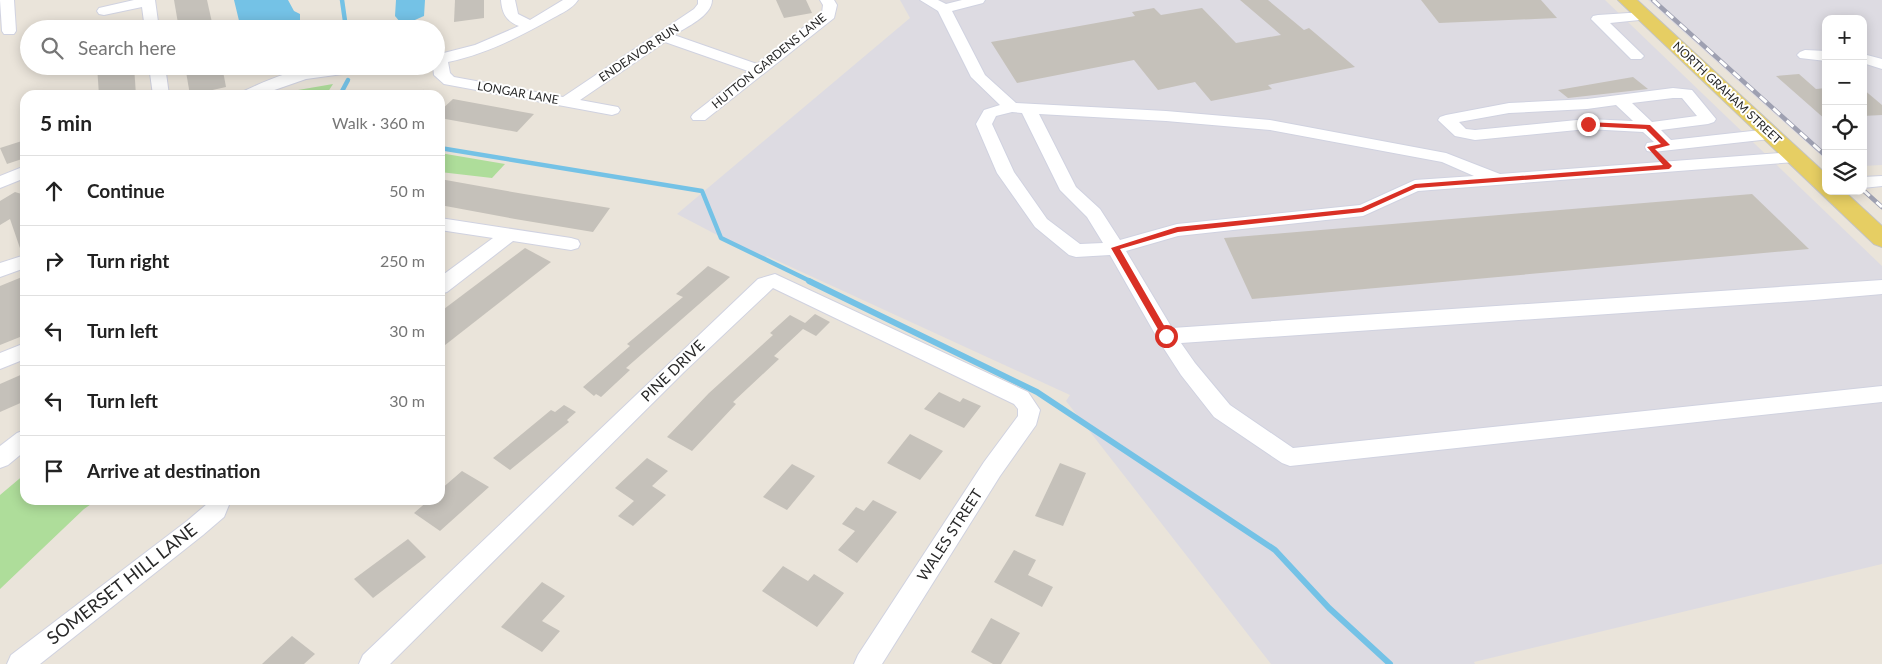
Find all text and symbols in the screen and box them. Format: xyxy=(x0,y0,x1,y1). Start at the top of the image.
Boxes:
street label: HUTTON GARDENS LANE xyxy=(708,10,829,111)
map controls xyxy=(1822,15,1867,195)
button: + xyxy=(1822,15,1867,60)
search box xyxy=(20,20,445,75)
street label: ENDEAVOR RUN xyxy=(596,20,682,85)
icon: search xyxy=(38,34,66,62)
text: Search here xyxy=(78,36,176,59)
street label: NORTH GRAHAM STREET xyxy=(1670,38,1785,147)
button: − xyxy=(1822,60,1867,105)
street label: LONGAR LANE xyxy=(476,78,560,107)
button: locate xyxy=(1822,105,1867,150)
text: 5 min xyxy=(40,110,92,135)
text: Walk · 360 m xyxy=(332,113,425,132)
route end xyxy=(1577,113,1600,136)
button: layers xyxy=(1822,150,1867,195)
icon: ahead xyxy=(40,177,68,205)
text: Continue xyxy=(87,179,165,202)
text: 50 m xyxy=(389,181,425,200)
icon: right xyxy=(40,247,68,275)
text: Turn right xyxy=(87,249,169,272)
text: 250 m xyxy=(380,251,425,270)
icon: left xyxy=(40,317,68,345)
text: Turn left xyxy=(87,319,158,342)
text: 30 m xyxy=(389,321,425,340)
route start xyxy=(1155,325,1178,348)
street label: PINE DRIVE xyxy=(637,336,708,405)
icon: left xyxy=(40,387,68,415)
text: Turn left xyxy=(87,389,158,412)
text: 30 m xyxy=(389,391,425,410)
icon: arrive xyxy=(40,457,68,485)
text: Arrive at destination xyxy=(87,459,260,482)
street label: WALES STREET xyxy=(913,485,986,584)
street label: SOMERSET HILL LANE xyxy=(42,518,201,649)

